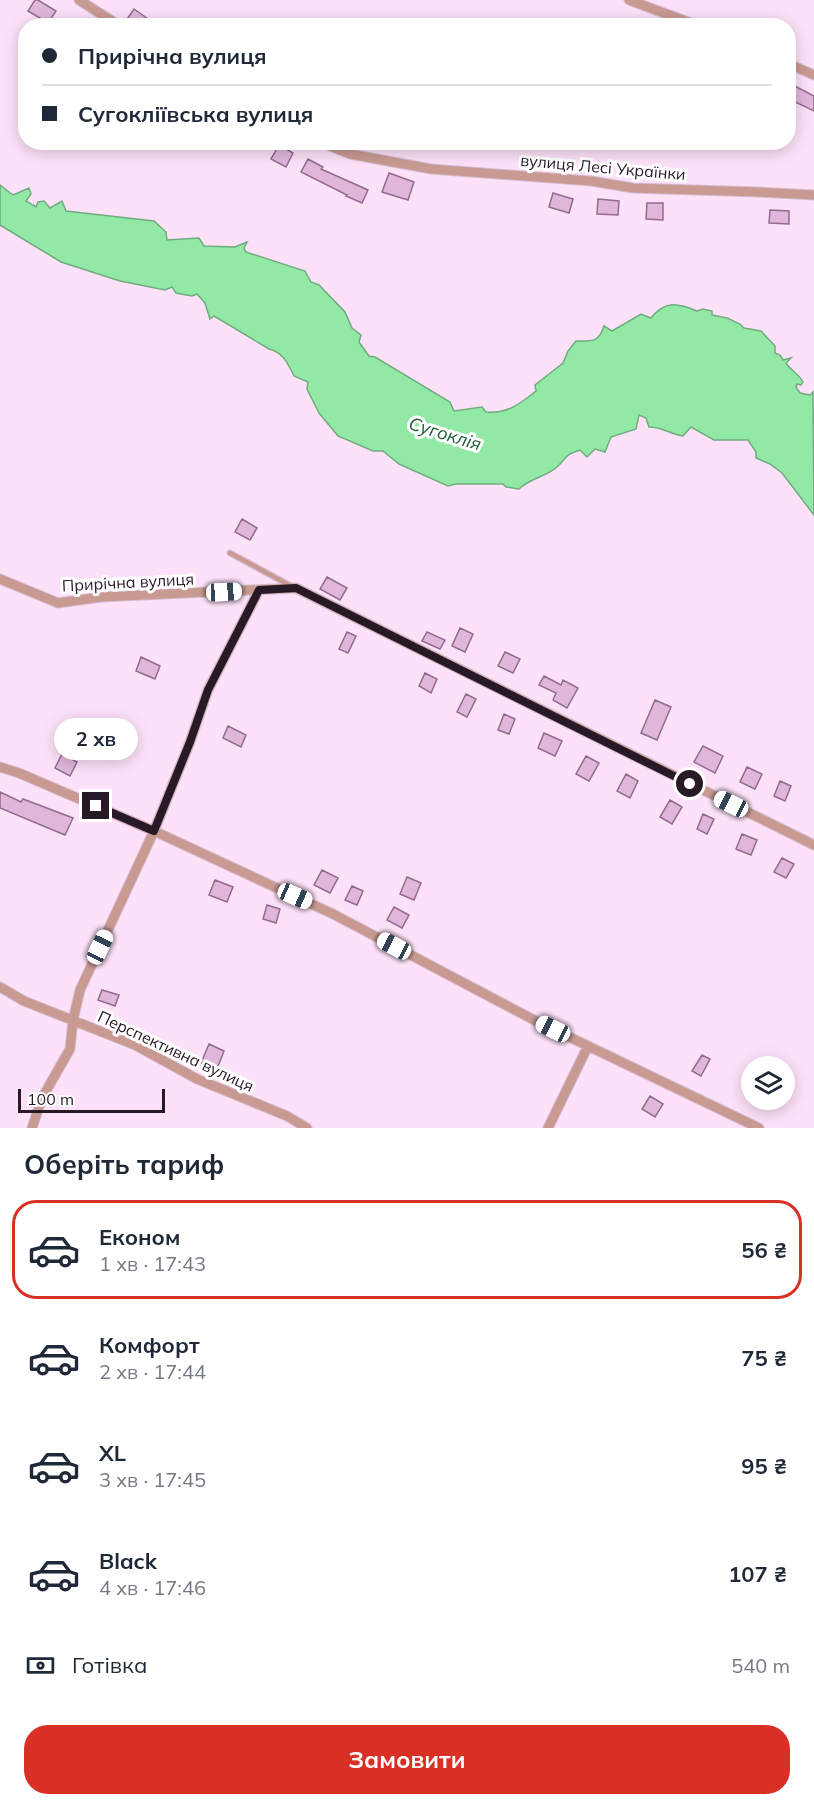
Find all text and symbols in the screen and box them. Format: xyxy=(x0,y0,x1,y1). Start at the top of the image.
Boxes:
text: Прирічна вулиця xyxy=(78,42,267,70)
text: Сугокліївська вулиця xyxy=(78,100,313,128)
street label: вулиця Лесі Українки xyxy=(520,150,686,184)
water label: Сугоклія xyxy=(406,412,484,455)
street label: Прирічна вулиця xyxy=(61,569,195,595)
car xyxy=(206,582,242,602)
callout: 2 хв xyxy=(54,719,138,761)
text: 2 хв xyxy=(76,726,116,751)
route start xyxy=(676,770,703,797)
car xyxy=(711,788,751,820)
route end xyxy=(82,792,109,819)
car xyxy=(275,880,315,912)
car xyxy=(84,927,116,967)
car xyxy=(374,930,414,962)
street label: Перспективна вулиця xyxy=(95,1006,257,1096)
car xyxy=(533,1013,573,1045)
map controls xyxy=(741,1056,795,1110)
button: layers xyxy=(741,1056,795,1110)
scale bar xyxy=(18,1086,165,1114)
text: 100 m xyxy=(27,1089,74,1109)
text: Оберіть тариф xyxy=(24,1147,224,1181)
icon: car xyxy=(27,1223,81,1277)
text: Економ xyxy=(99,1223,180,1251)
text: 56 ₴ xyxy=(741,1236,787,1264)
text: 1 хв · 17:43 xyxy=(99,1251,206,1276)
icon: car xyxy=(27,1331,81,1385)
text: Комфорт xyxy=(99,1331,200,1359)
text: 75 ₴ xyxy=(741,1344,787,1372)
text: 2 хв · 17:44 xyxy=(99,1359,206,1384)
icon: car xyxy=(27,1439,81,1493)
text: XL xyxy=(99,1439,126,1467)
text: 95 ₴ xyxy=(741,1452,787,1480)
text: 3 хв · 17:45 xyxy=(99,1467,206,1492)
icon: car xyxy=(27,1547,81,1601)
text: Black xyxy=(99,1547,157,1575)
text: 107 ₴ xyxy=(728,1560,787,1588)
text: 4 хв · 17:46 xyxy=(99,1575,206,1600)
icon: cash xyxy=(24,1649,57,1682)
text: Готівка xyxy=(72,1651,147,1679)
text: 540 m xyxy=(731,1653,790,1678)
button: Замовити xyxy=(24,1725,790,1794)

